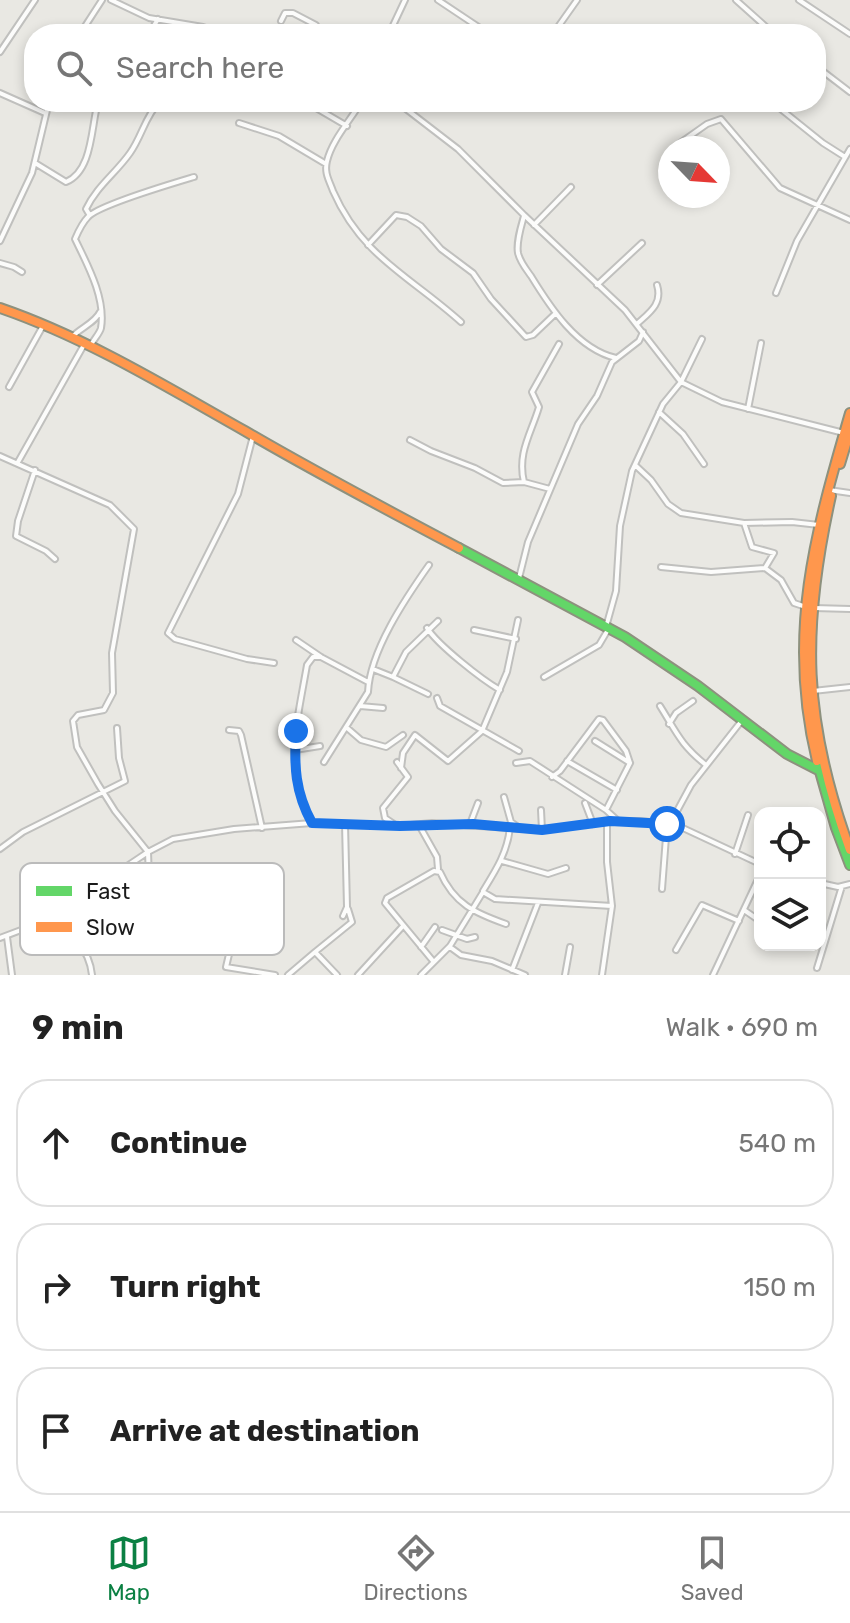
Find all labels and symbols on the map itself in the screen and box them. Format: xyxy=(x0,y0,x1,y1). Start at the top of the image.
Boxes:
north arrow xyxy=(658,136,730,208)
route end xyxy=(278,713,314,749)
route start xyxy=(649,806,685,842)
legend xyxy=(20,863,284,955)
text: Fast xyxy=(86,878,131,905)
text: Slow xyxy=(86,914,135,941)

